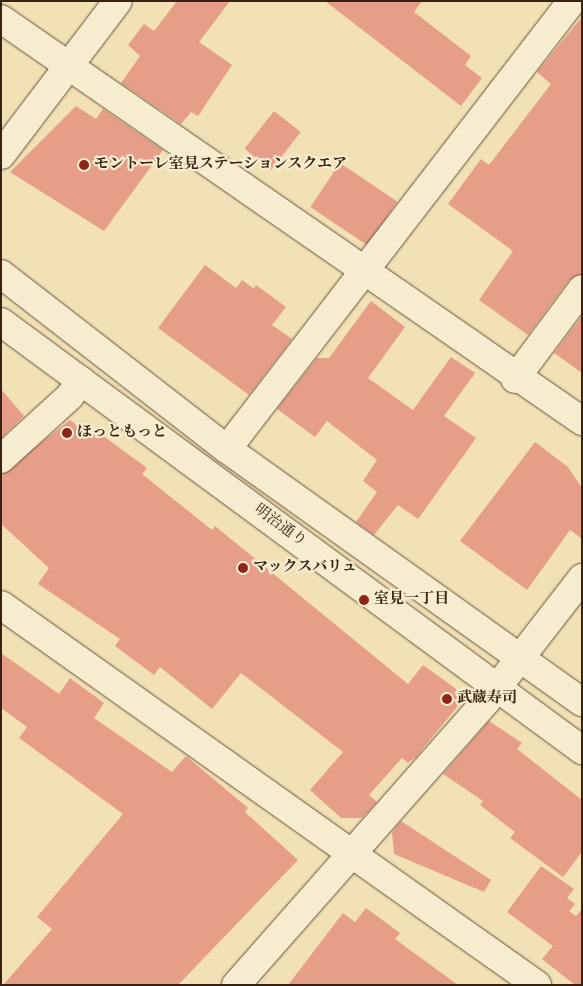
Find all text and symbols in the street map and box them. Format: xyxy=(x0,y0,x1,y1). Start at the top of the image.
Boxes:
place label: モントーレ室見ステーションスクエア xyxy=(94,156,349,174)
marker: モントーレ室見ステーションスクエア xyxy=(78,159,90,171)
place label: ほっともっと xyxy=(77,424,167,442)
marker: ほっともっと xyxy=(61,427,73,439)
street label: 明治通り xyxy=(250,501,310,551)
place label: マックスバリュ xyxy=(253,559,358,577)
marker: マックスバリュ xyxy=(237,562,249,574)
place label: 室見一丁目 xyxy=(374,591,449,609)
marker: 室見一丁目 xyxy=(358,594,370,606)
place label: 武蔵寿司 xyxy=(457,690,517,708)
marker: 武蔵寿司 xyxy=(441,693,453,705)

